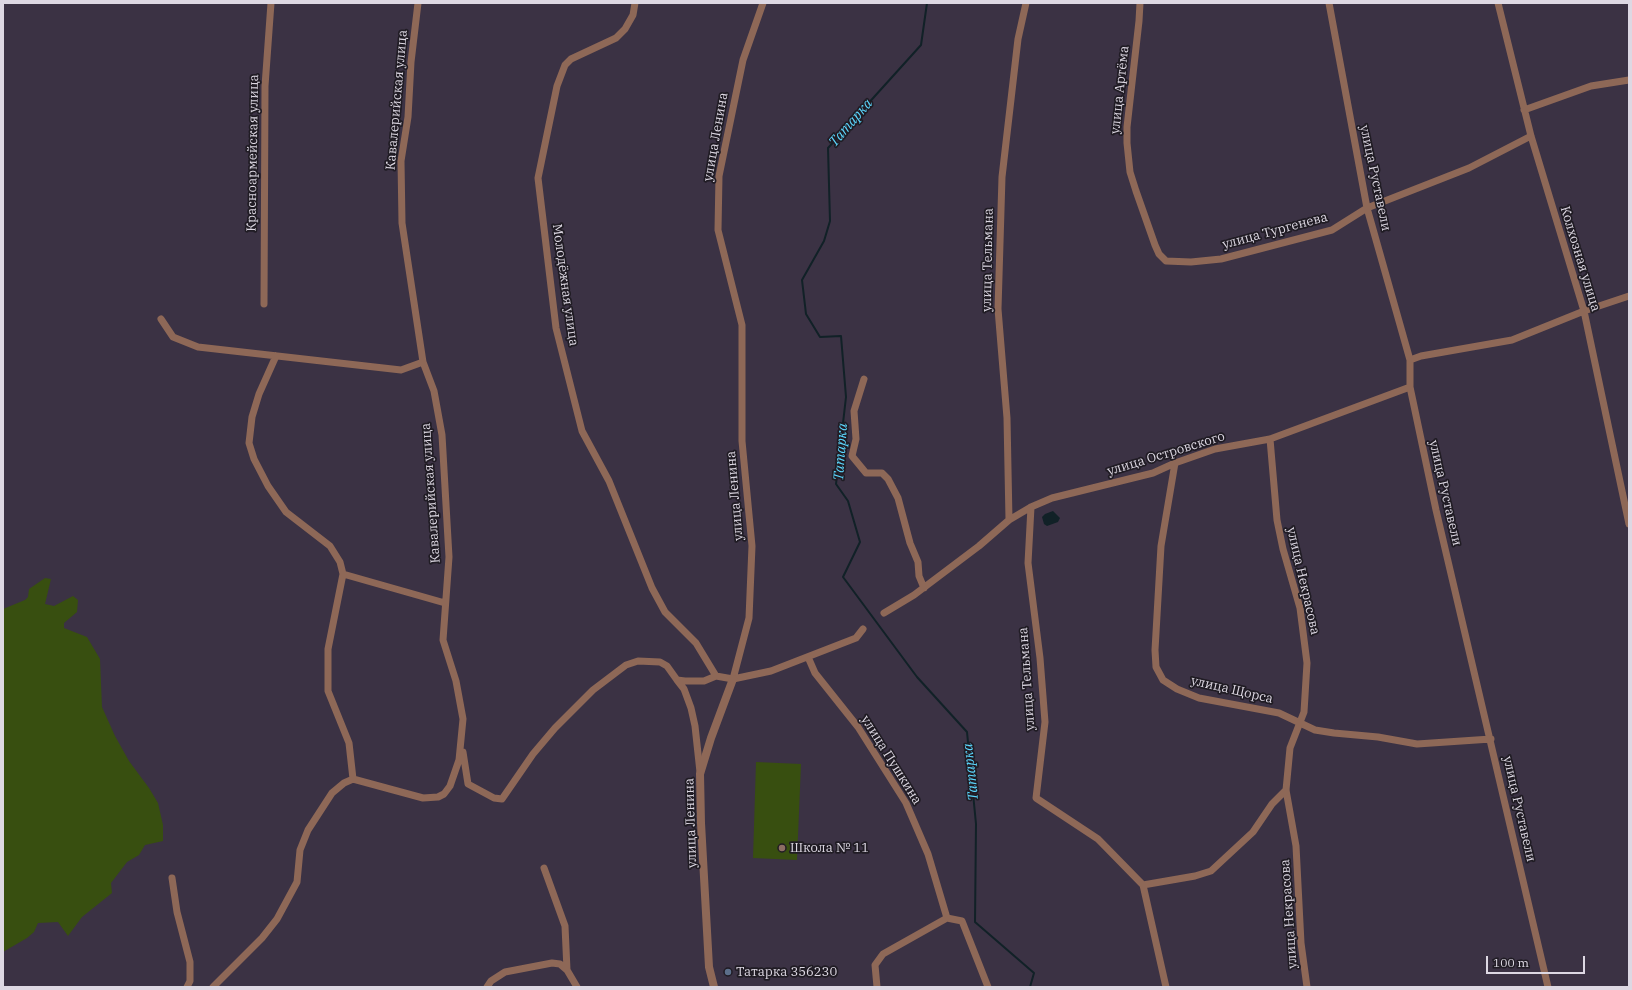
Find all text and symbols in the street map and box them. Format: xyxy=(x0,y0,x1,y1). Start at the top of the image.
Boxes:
street label: Кавалерийская улица xyxy=(383,29,411,171)
street label: улица Артёма xyxy=(1108,45,1132,135)
street label: Красноармейская улица xyxy=(244,74,262,232)
street label: улица Ленина xyxy=(700,91,732,183)
water label: Татарка xyxy=(826,96,876,150)
street label: улица Руставели xyxy=(1356,124,1394,232)
street label: Колхозная улица xyxy=(1557,204,1603,314)
street label: улица Тельмана xyxy=(979,208,997,312)
street label: улица Тургенева xyxy=(1221,209,1329,253)
street label: Молодёжная улица xyxy=(549,223,581,347)
street label: Кавалерийская улица xyxy=(418,422,444,564)
water label: Татарка xyxy=(831,423,851,481)
street label: улица Островского xyxy=(1105,429,1227,479)
street label: улица Руставели xyxy=(1425,439,1465,547)
street label: улица Ленина xyxy=(723,450,747,542)
street label: улица Некрасова xyxy=(1283,526,1323,636)
street label: улица Тельмана xyxy=(1016,627,1038,731)
street label: улица Щорса xyxy=(1189,673,1275,707)
street label: улица Пушкина xyxy=(857,713,925,807)
water label: Татарка xyxy=(960,742,982,802)
street label: улица Руставели xyxy=(1499,755,1539,863)
street label: улица Ленина xyxy=(682,778,700,868)
place label: Школа № 11 xyxy=(790,840,869,856)
marker: Школа № 11 xyxy=(777,843,787,853)
street label: улица Некрасова xyxy=(1277,859,1301,969)
scale bar xyxy=(1488,948,1587,974)
text: 100 m xyxy=(1493,955,1529,970)
place label: Татарка 356230 xyxy=(736,964,837,980)
marker: Татарка 356230 xyxy=(723,967,733,977)

